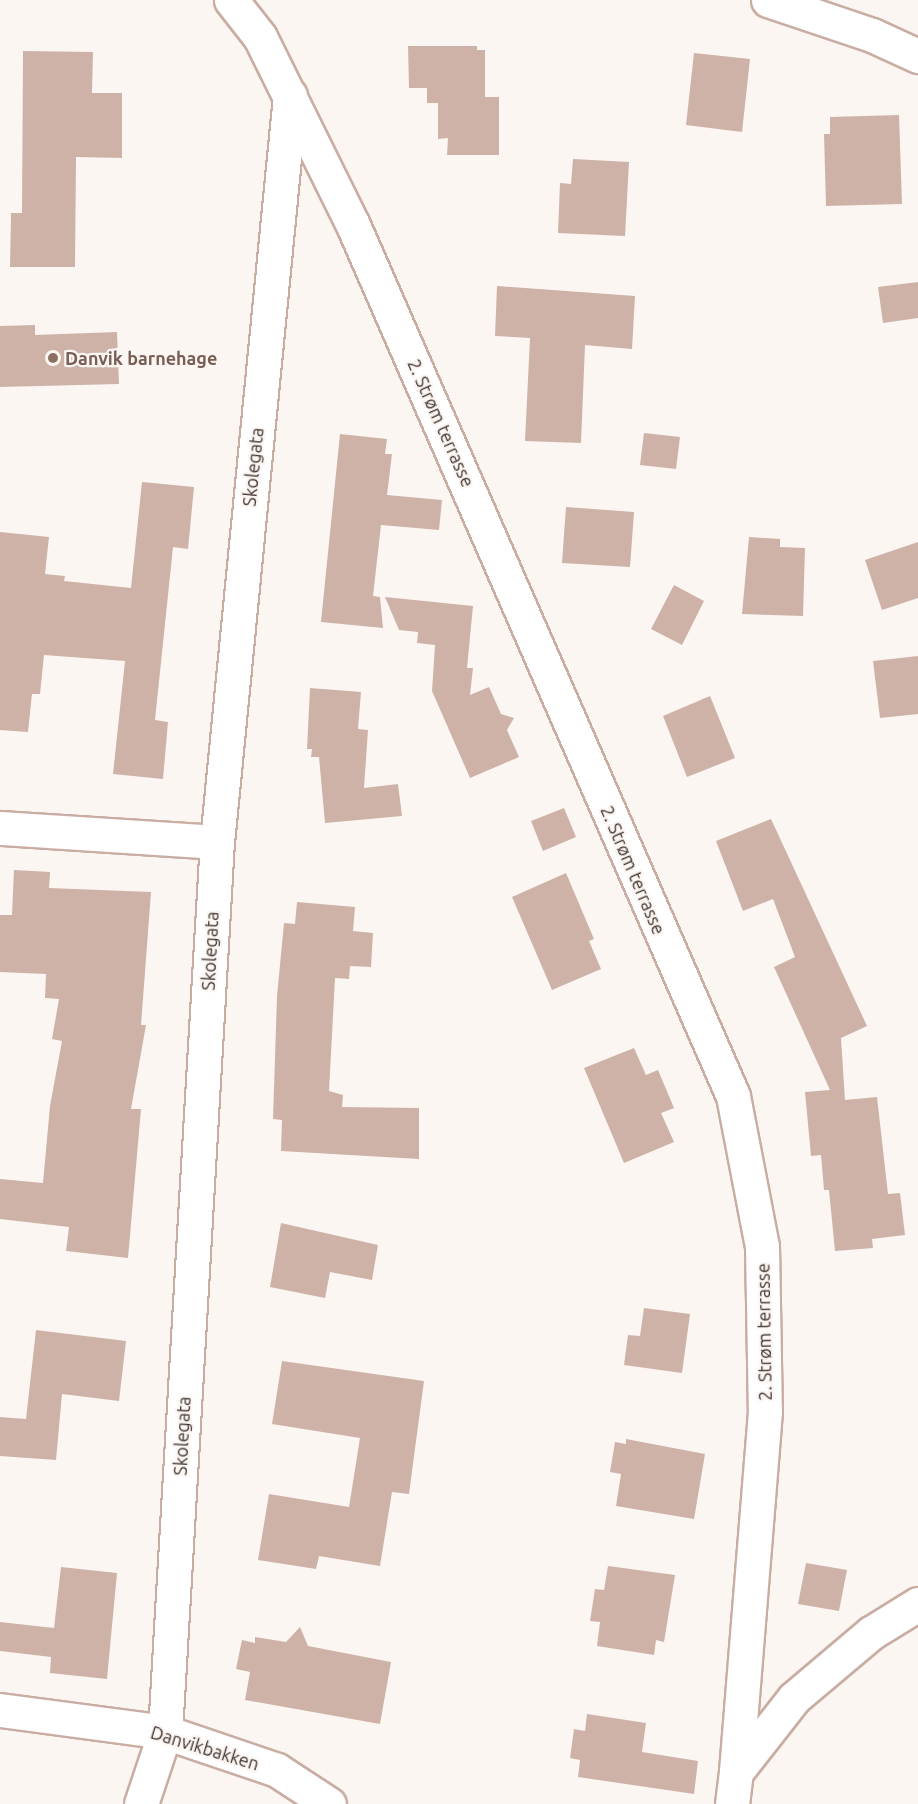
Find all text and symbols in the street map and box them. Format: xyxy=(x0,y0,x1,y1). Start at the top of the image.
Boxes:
place label: Danvik barnehage xyxy=(65,347,217,369)
marker: Danvik barnehage xyxy=(46,351,60,365)
street label: 2. Strøm terrasse xyxy=(403,356,479,490)
street label: Skolegata xyxy=(238,426,268,508)
street label: 2. Strøm terrasse xyxy=(596,802,670,938)
street label: Skolegata xyxy=(197,911,223,991)
street label: 2. Strøm terrasse xyxy=(752,1263,776,1401)
street label: Skolegata xyxy=(169,1396,195,1476)
street label: Danvikbakken xyxy=(148,1721,262,1775)

